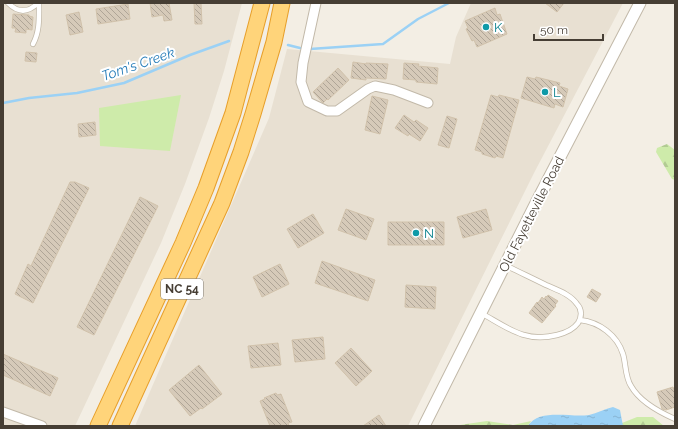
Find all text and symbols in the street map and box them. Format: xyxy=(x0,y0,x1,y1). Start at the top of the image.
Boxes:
scale bar xyxy=(534,16,603,42)
place label: K xyxy=(494,20,503,35)
marker: K xyxy=(481,22,491,32)
text: 50 m xyxy=(540,23,568,37)
water label: Tom's Creek xyxy=(100,44,177,84)
place label: L xyxy=(553,85,561,100)
marker: L xyxy=(540,87,550,97)
street label: Old Fayetteville Road xyxy=(496,154,567,275)
place label: N xyxy=(424,226,434,241)
marker: N xyxy=(411,228,421,238)
road number: NC 54 xyxy=(161,279,203,299)

